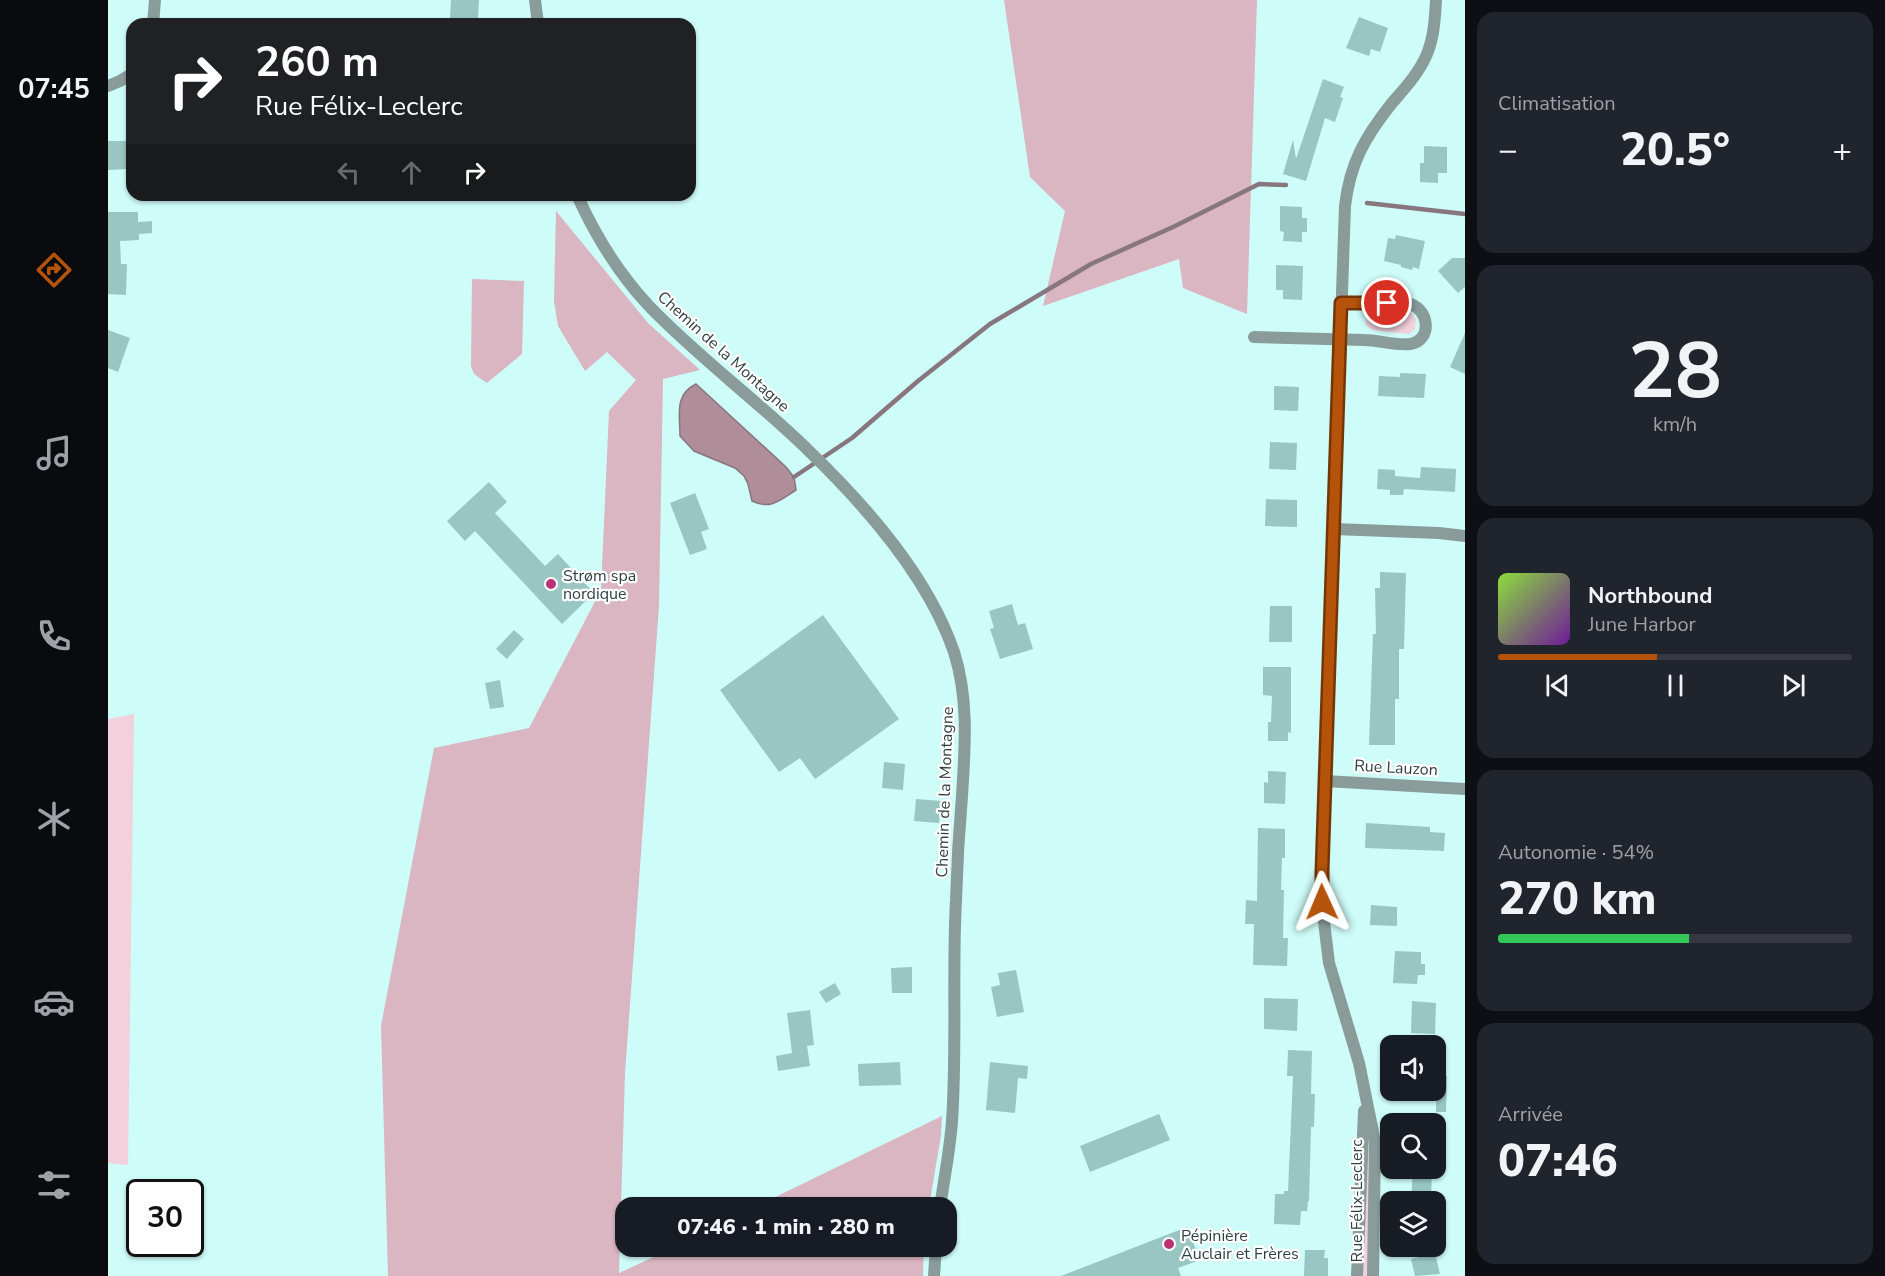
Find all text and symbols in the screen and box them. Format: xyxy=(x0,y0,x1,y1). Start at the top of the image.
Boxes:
text: 260 m xyxy=(255,34,379,91)
icon: right xyxy=(156,42,234,120)
text: 07:45 xyxy=(18,71,90,108)
text: Rue Félix-Leclerc xyxy=(255,88,463,125)
text: Climatisation xyxy=(1498,90,1616,117)
text: 20.5° xyxy=(1620,120,1730,181)
text: − xyxy=(1498,128,1518,173)
text: + xyxy=(1832,128,1852,173)
icon: left xyxy=(332,156,365,189)
icon: ahead xyxy=(395,156,428,189)
icon: right xyxy=(458,156,491,189)
icon: directions xyxy=(33,249,75,291)
pin xyxy=(1361,277,1412,328)
street label: Chemin de la Montagne xyxy=(652,286,794,417)
icon: arrive xyxy=(1370,286,1403,319)
text: 28 xyxy=(1628,318,1722,425)
text: km/h xyxy=(1653,411,1697,438)
icon: music xyxy=(33,432,75,474)
place label: Strøm spa nordique xyxy=(563,565,636,605)
marker: Strøm spa nordique xyxy=(544,577,558,591)
text: Northbound xyxy=(1588,581,1712,611)
text: June Harbor xyxy=(1588,611,1696,638)
icon: phone xyxy=(33,615,75,657)
icon: previous xyxy=(1541,669,1574,702)
icon: pause xyxy=(1659,669,1692,702)
icon: next xyxy=(1777,669,1810,702)
street label: Chemin de la Montagne xyxy=(931,706,959,878)
street label: Rue Lauzon xyxy=(1354,755,1438,781)
icon: climate xyxy=(33,798,75,840)
text: Autonomie · 54% xyxy=(1498,839,1654,866)
text: 270 km xyxy=(1498,869,1657,930)
position arrow xyxy=(1290,870,1354,934)
icon: car xyxy=(33,981,75,1023)
map controls xyxy=(1380,1035,1446,1257)
button: sound xyxy=(1380,1035,1446,1101)
text: Arrivée xyxy=(1498,1101,1563,1128)
button: search xyxy=(1380,1113,1446,1179)
text: 07:46 xyxy=(1498,1131,1618,1192)
street label: Rue Félix-Leclerc xyxy=(1346,1139,1368,1263)
icon: filters xyxy=(33,1164,75,1206)
speed limit sign: 30 xyxy=(126,1179,204,1257)
button: layers xyxy=(1380,1191,1446,1257)
text: 07:46 · 1 min · 280 m xyxy=(677,1212,895,1242)
place label: Pépinière Auclair et Frères xyxy=(1181,1225,1299,1265)
marker: Pépinière Auclair et Frères xyxy=(1162,1237,1176,1251)

